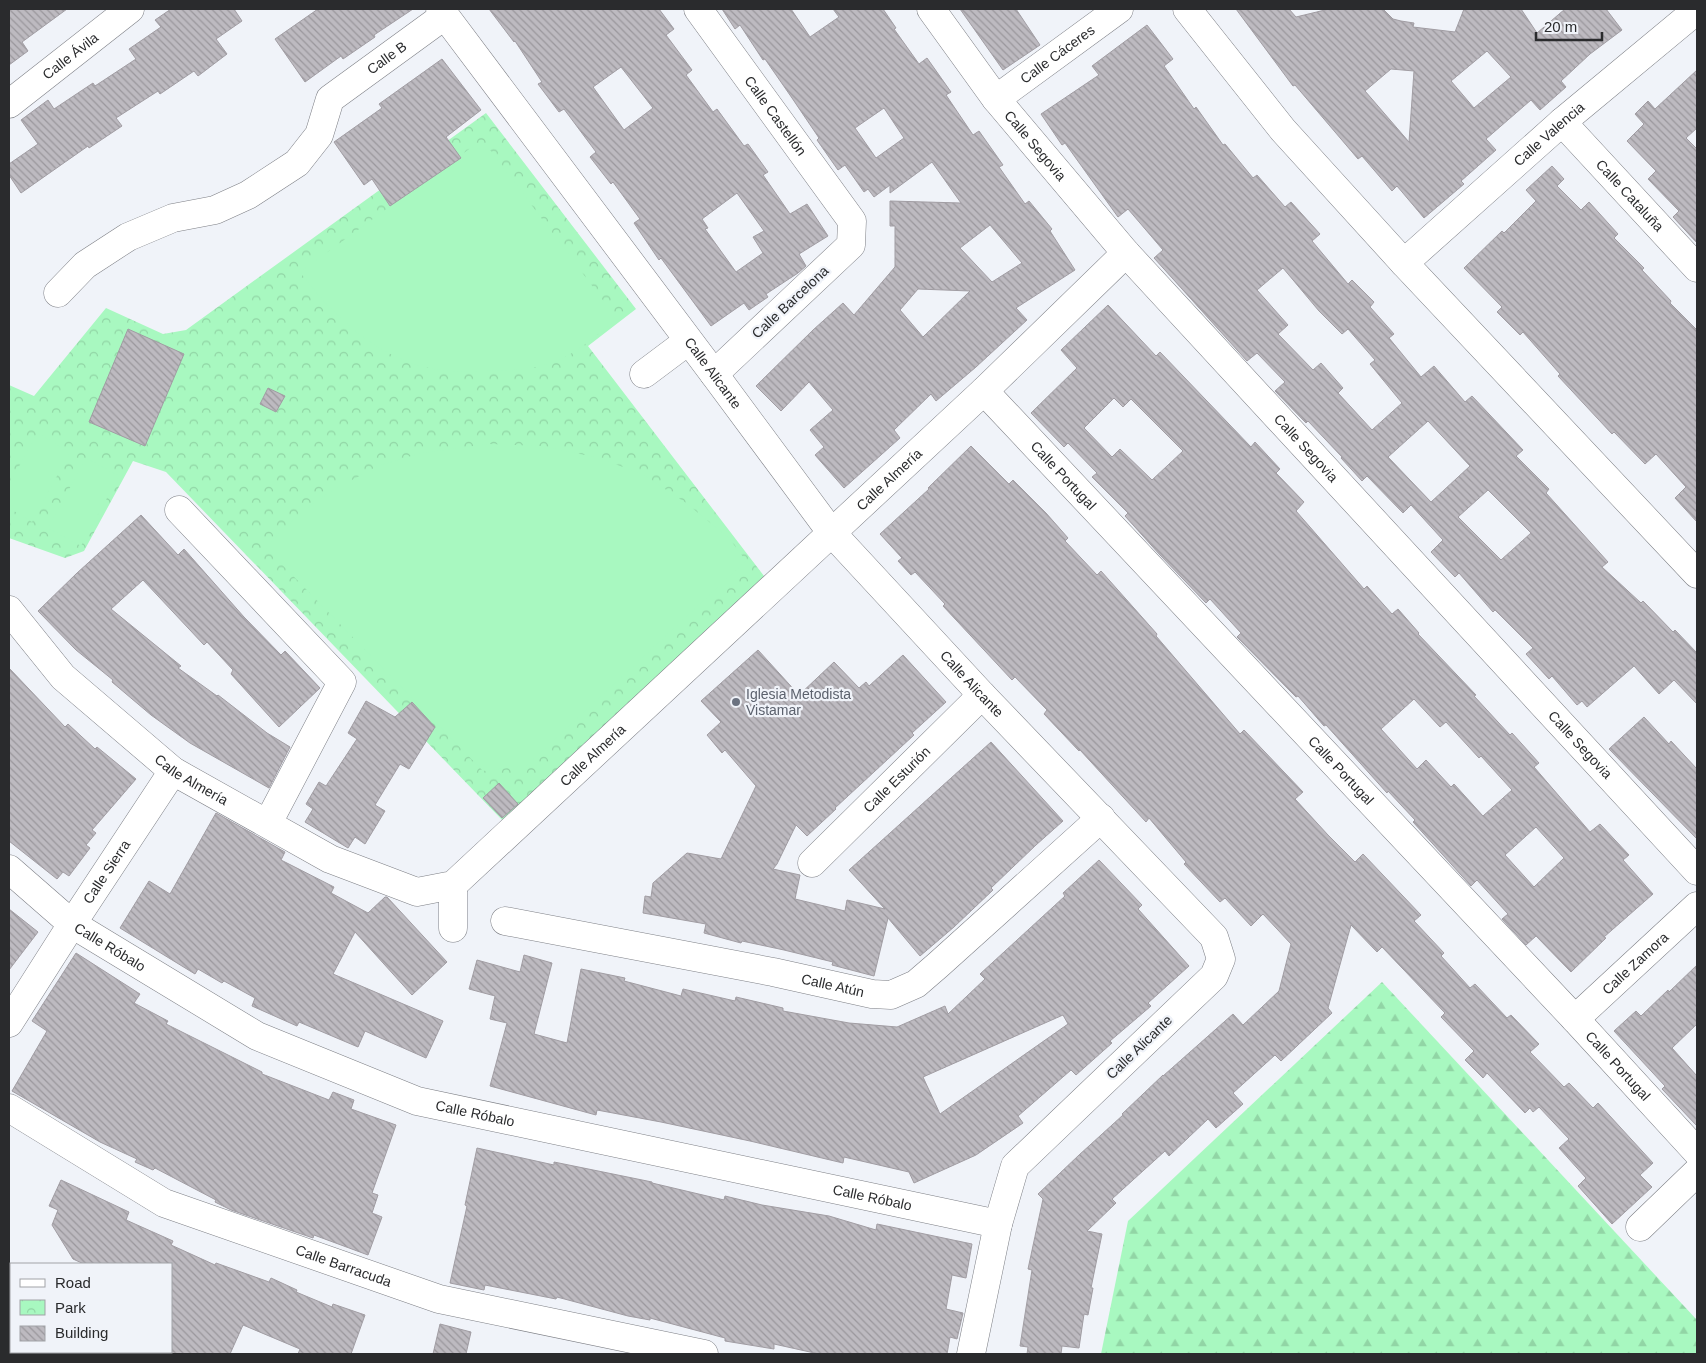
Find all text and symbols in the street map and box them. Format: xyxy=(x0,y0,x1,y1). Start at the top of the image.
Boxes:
scale bar xyxy=(1536,10,1602,42)
text: 20 m xyxy=(1544,18,1577,35)
street label: Calle Cáceres xyxy=(1017,22,1098,87)
street label: Calle Ávila xyxy=(39,29,102,83)
street label: Calle B xyxy=(364,38,410,77)
street label: Calle Castellón xyxy=(741,73,810,159)
street label: Calle Valencia xyxy=(1510,99,1588,169)
street label: Calle Segovia xyxy=(1001,107,1069,184)
street label: Calle Cataluña xyxy=(1593,156,1667,235)
street label: Calle Barcelona xyxy=(748,262,832,342)
street label: Calle Alicante xyxy=(681,334,745,412)
street label: Calle Segovia xyxy=(1271,411,1342,485)
street label: Calle Portugal xyxy=(1027,438,1100,513)
street label: Calle Almería xyxy=(853,445,925,514)
street label: Calle Alicante xyxy=(937,647,1007,720)
place label: Iglesia Metodista Vistamar xyxy=(746,686,851,718)
marker: Iglesia Metodista Vistamar xyxy=(730,696,742,708)
street label: Calle Segovia xyxy=(1545,707,1616,782)
street label: Calle Almería xyxy=(557,721,629,789)
street label: Calle Portugal xyxy=(1305,733,1377,808)
street label: Calle Esturión xyxy=(860,743,933,816)
street label: Calle Almería xyxy=(152,751,231,808)
street label: Calle Sierra xyxy=(80,837,133,907)
street label: Calle Róbalo xyxy=(71,919,149,975)
street label: Calle Zamora xyxy=(1599,929,1672,998)
street label: Calle Atún xyxy=(800,971,866,1000)
street label: Calle Alicante xyxy=(1103,1012,1175,1082)
street label: Calle Portugal xyxy=(1582,1028,1654,1104)
street label: Calle Róbalo xyxy=(434,1097,516,1129)
street label: Calle Róbalo xyxy=(831,1181,913,1214)
street label: Calle Barracuda xyxy=(293,1242,394,1290)
legend xyxy=(10,1263,172,1353)
text: Road xyxy=(55,1274,91,1291)
text: Park xyxy=(55,1299,86,1316)
text: Building xyxy=(55,1324,108,1341)

